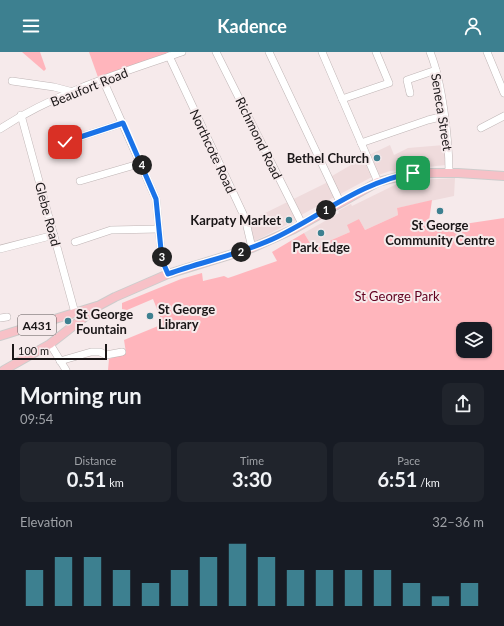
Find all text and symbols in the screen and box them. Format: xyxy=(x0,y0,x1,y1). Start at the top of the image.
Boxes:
icon: menu xyxy=(20,15,42,37)
text: Kadence xyxy=(217,15,287,37)
icon: person xyxy=(462,15,484,37)
street label: Beaufort Road xyxy=(48,64,130,110)
street label: Seneca Street xyxy=(428,72,456,152)
street label: Richmond Road xyxy=(232,94,286,182)
street label: Northcote Road xyxy=(187,106,239,196)
pin xyxy=(48,125,82,159)
icon: check xyxy=(54,131,76,153)
place label: Bethel Church xyxy=(287,150,369,166)
marker: Bethel Church xyxy=(372,153,382,163)
pin: 4 xyxy=(132,155,152,175)
pin xyxy=(396,156,430,190)
text: 4 xyxy=(139,158,145,171)
icon: arrive xyxy=(402,162,424,184)
street label: Glebe Road xyxy=(32,180,64,248)
pin: 1 xyxy=(316,200,336,220)
text: 1 xyxy=(323,203,329,216)
marker: St George Community Centre xyxy=(435,206,445,216)
place label: Karpaty Market xyxy=(190,212,281,228)
marker: Karpaty Market xyxy=(284,215,294,225)
place label: St George Community Centre xyxy=(385,217,495,248)
marker: Park Edge xyxy=(316,228,326,238)
place label: Park Edge xyxy=(292,239,350,255)
pin: 2 xyxy=(231,242,251,262)
text: 2 xyxy=(238,245,244,258)
pin: 3 xyxy=(152,247,172,267)
text: 3 xyxy=(159,250,165,263)
park label: St George Park xyxy=(354,288,440,304)
place label: St George Library xyxy=(158,301,215,332)
place label: St George Fountain xyxy=(76,306,133,337)
marker: St George Library xyxy=(145,311,155,321)
road number: A431 xyxy=(18,315,56,335)
marker: St George Fountain xyxy=(63,316,73,326)
map controls xyxy=(456,322,492,358)
button: layers xyxy=(456,322,492,358)
scale bar xyxy=(12,342,107,361)
text: 100 m xyxy=(18,344,49,357)
text: Morning run xyxy=(20,382,142,409)
button: share xyxy=(442,383,484,425)
text: 09:54 xyxy=(20,411,53,427)
text: Distance xyxy=(74,454,116,467)
text: Time xyxy=(240,454,264,467)
text: Pace xyxy=(397,454,420,467)
text: 0.51 xyxy=(67,467,106,491)
text: 3:30 xyxy=(232,467,272,491)
text: 6:51 xyxy=(377,467,417,491)
text: km xyxy=(106,476,124,489)
text: /km xyxy=(417,476,440,489)
text: Elevation xyxy=(20,514,73,530)
text: 32–36 m xyxy=(432,514,484,530)

